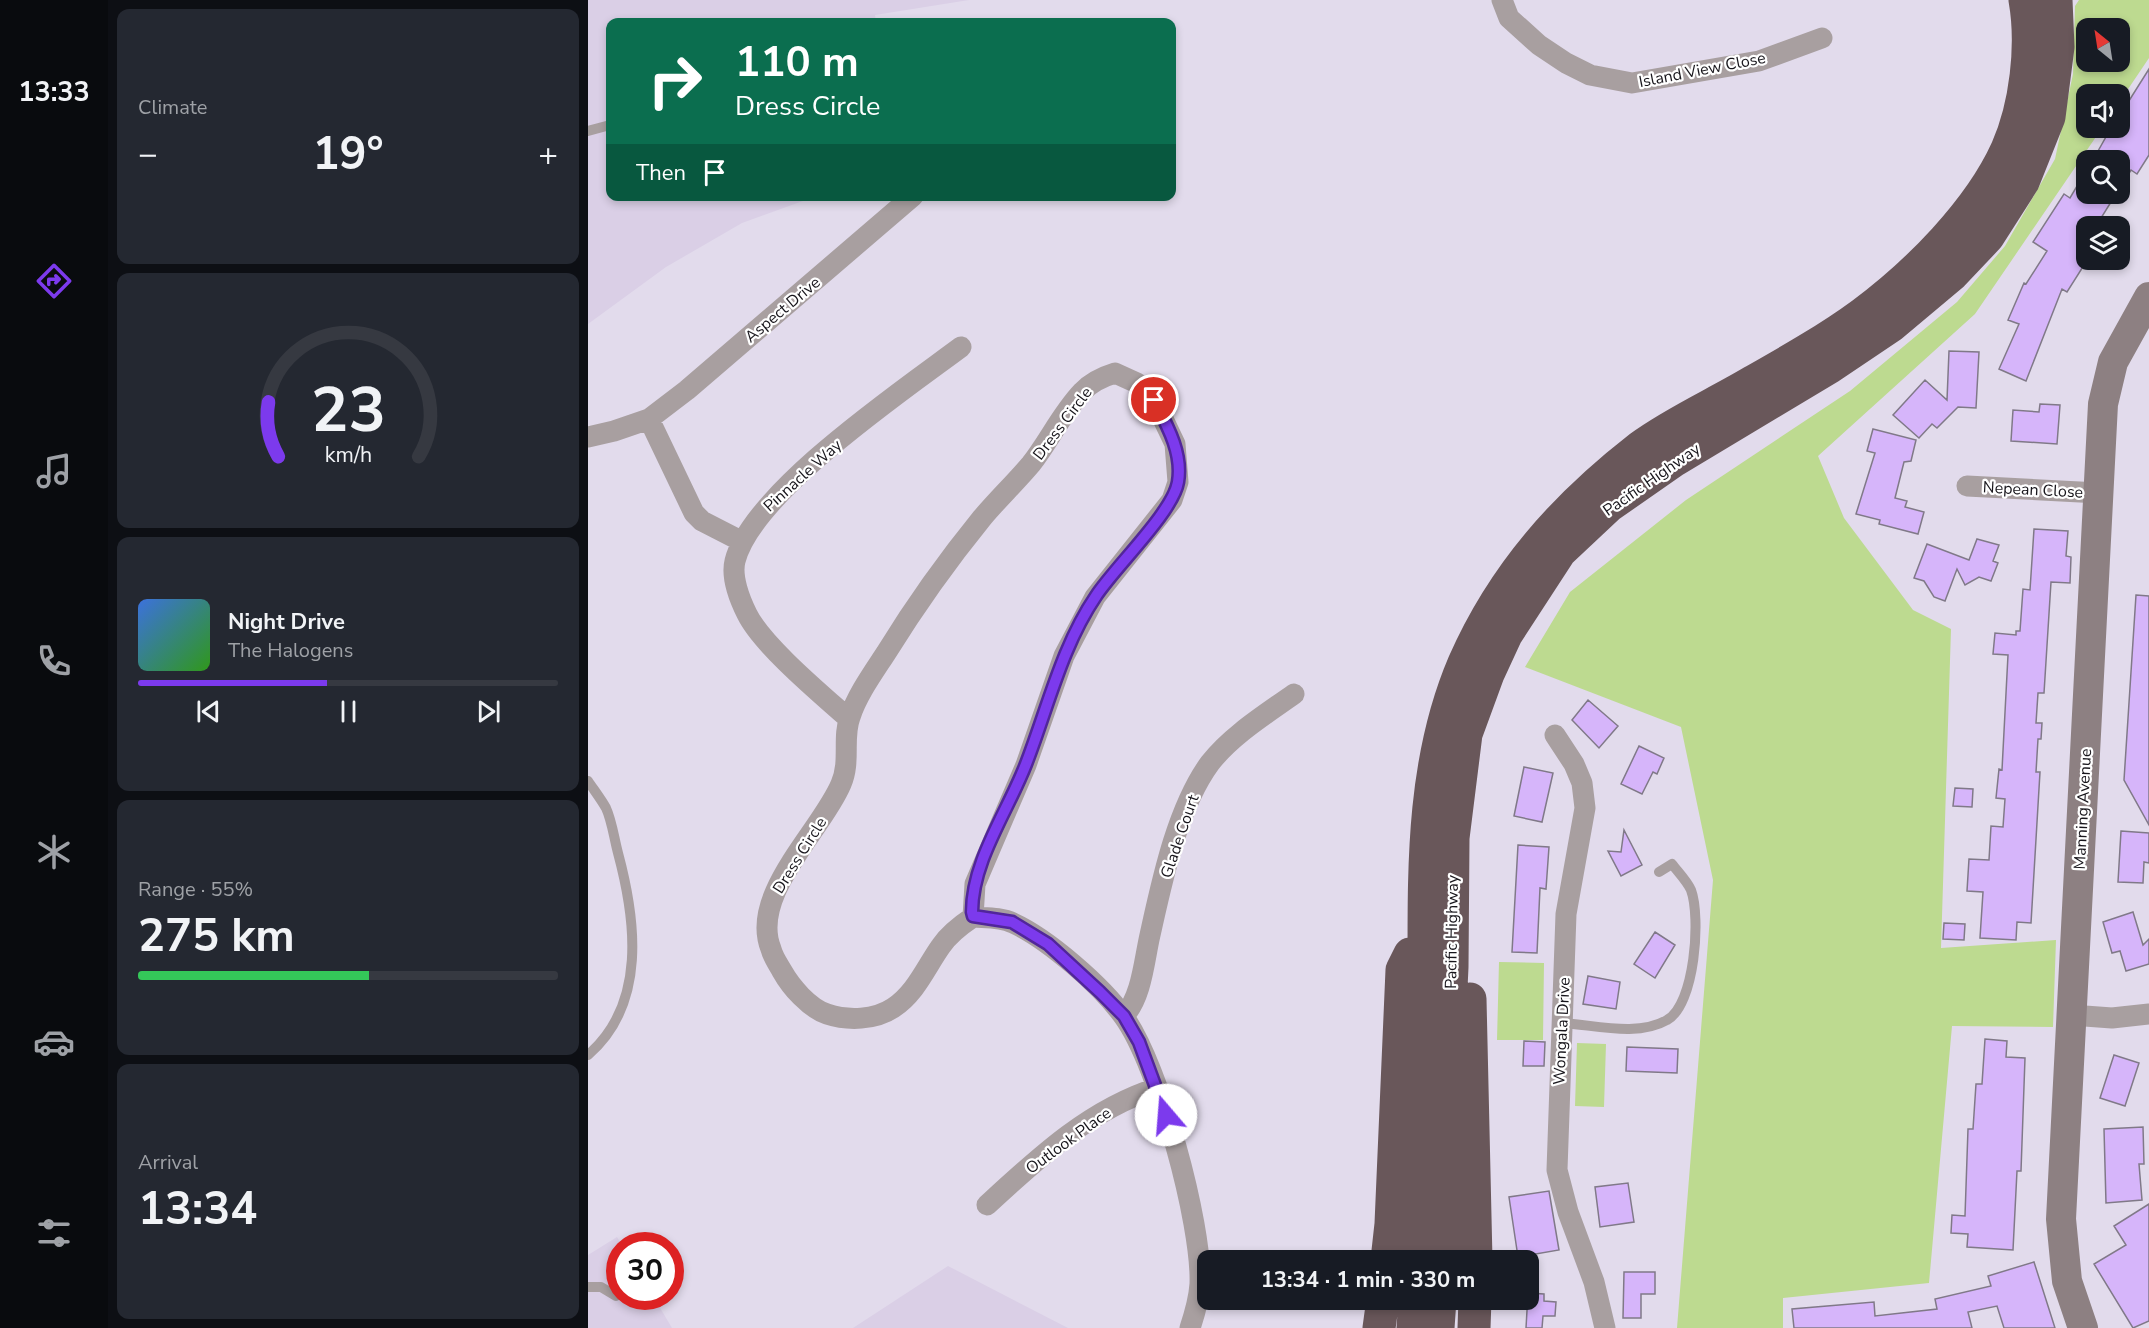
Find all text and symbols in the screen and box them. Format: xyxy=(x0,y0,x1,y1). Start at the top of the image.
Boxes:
north arrow xyxy=(2076,18,2130,72)
map controls xyxy=(2076,18,2130,270)
text: 110 m xyxy=(735,34,859,91)
icon: right xyxy=(636,42,714,120)
street label: Island View Close xyxy=(1637,47,1767,93)
text: 13:33 xyxy=(18,74,90,111)
button: sound xyxy=(2076,84,2130,138)
text: Dress Circle xyxy=(735,88,880,125)
text: Climate xyxy=(138,94,207,121)
text: 19° xyxy=(312,124,384,185)
text: − xyxy=(138,132,158,177)
text: + xyxy=(538,132,558,177)
button: search xyxy=(2076,150,2130,204)
icon: arrive xyxy=(698,156,731,189)
text: Then xyxy=(636,158,686,188)
button: layers xyxy=(2076,216,2130,270)
icon: directions xyxy=(33,260,75,302)
street label: Aspect Drive xyxy=(740,272,825,348)
text: 23 xyxy=(311,368,385,453)
pin xyxy=(1128,374,1179,425)
street label: Dress Circle xyxy=(1028,383,1098,465)
icon: arrive xyxy=(1137,383,1170,416)
street label: Pinnacle Way xyxy=(759,434,847,517)
street label: Pacific Highway xyxy=(1599,438,1705,522)
text: km/h xyxy=(324,441,372,471)
icon: music xyxy=(33,450,75,492)
street label: Nepean Close xyxy=(1982,476,2084,504)
text: Night Drive xyxy=(228,607,345,637)
text: The Halogens xyxy=(228,637,353,664)
icon: phone xyxy=(33,640,75,682)
icon: previous xyxy=(192,695,225,728)
icon: pause xyxy=(332,695,365,728)
icon: next xyxy=(472,695,505,728)
street label: Manning Avenue xyxy=(2069,748,2097,870)
street label: Glade Court xyxy=(1155,791,1205,881)
street label: Dress Circle xyxy=(768,813,832,898)
icon: climate xyxy=(33,831,75,873)
street label: Pacific Highway xyxy=(1440,874,1464,989)
text: Range · 55% xyxy=(138,876,253,903)
text: 275 km xyxy=(138,906,295,967)
street label: Wongala Drive xyxy=(1548,977,1576,1085)
icon: car xyxy=(33,1021,75,1063)
position arrow xyxy=(1134,1083,1198,1147)
street label: Outlook Place xyxy=(1021,1102,1116,1179)
text: Arrival xyxy=(138,1149,198,1176)
text: 13:34 xyxy=(138,1179,257,1240)
icon: filters xyxy=(33,1212,75,1254)
speed limit sign: 30 xyxy=(606,1232,684,1310)
text: 13:34 · 1 min · 330 m xyxy=(1261,1265,1475,1295)

